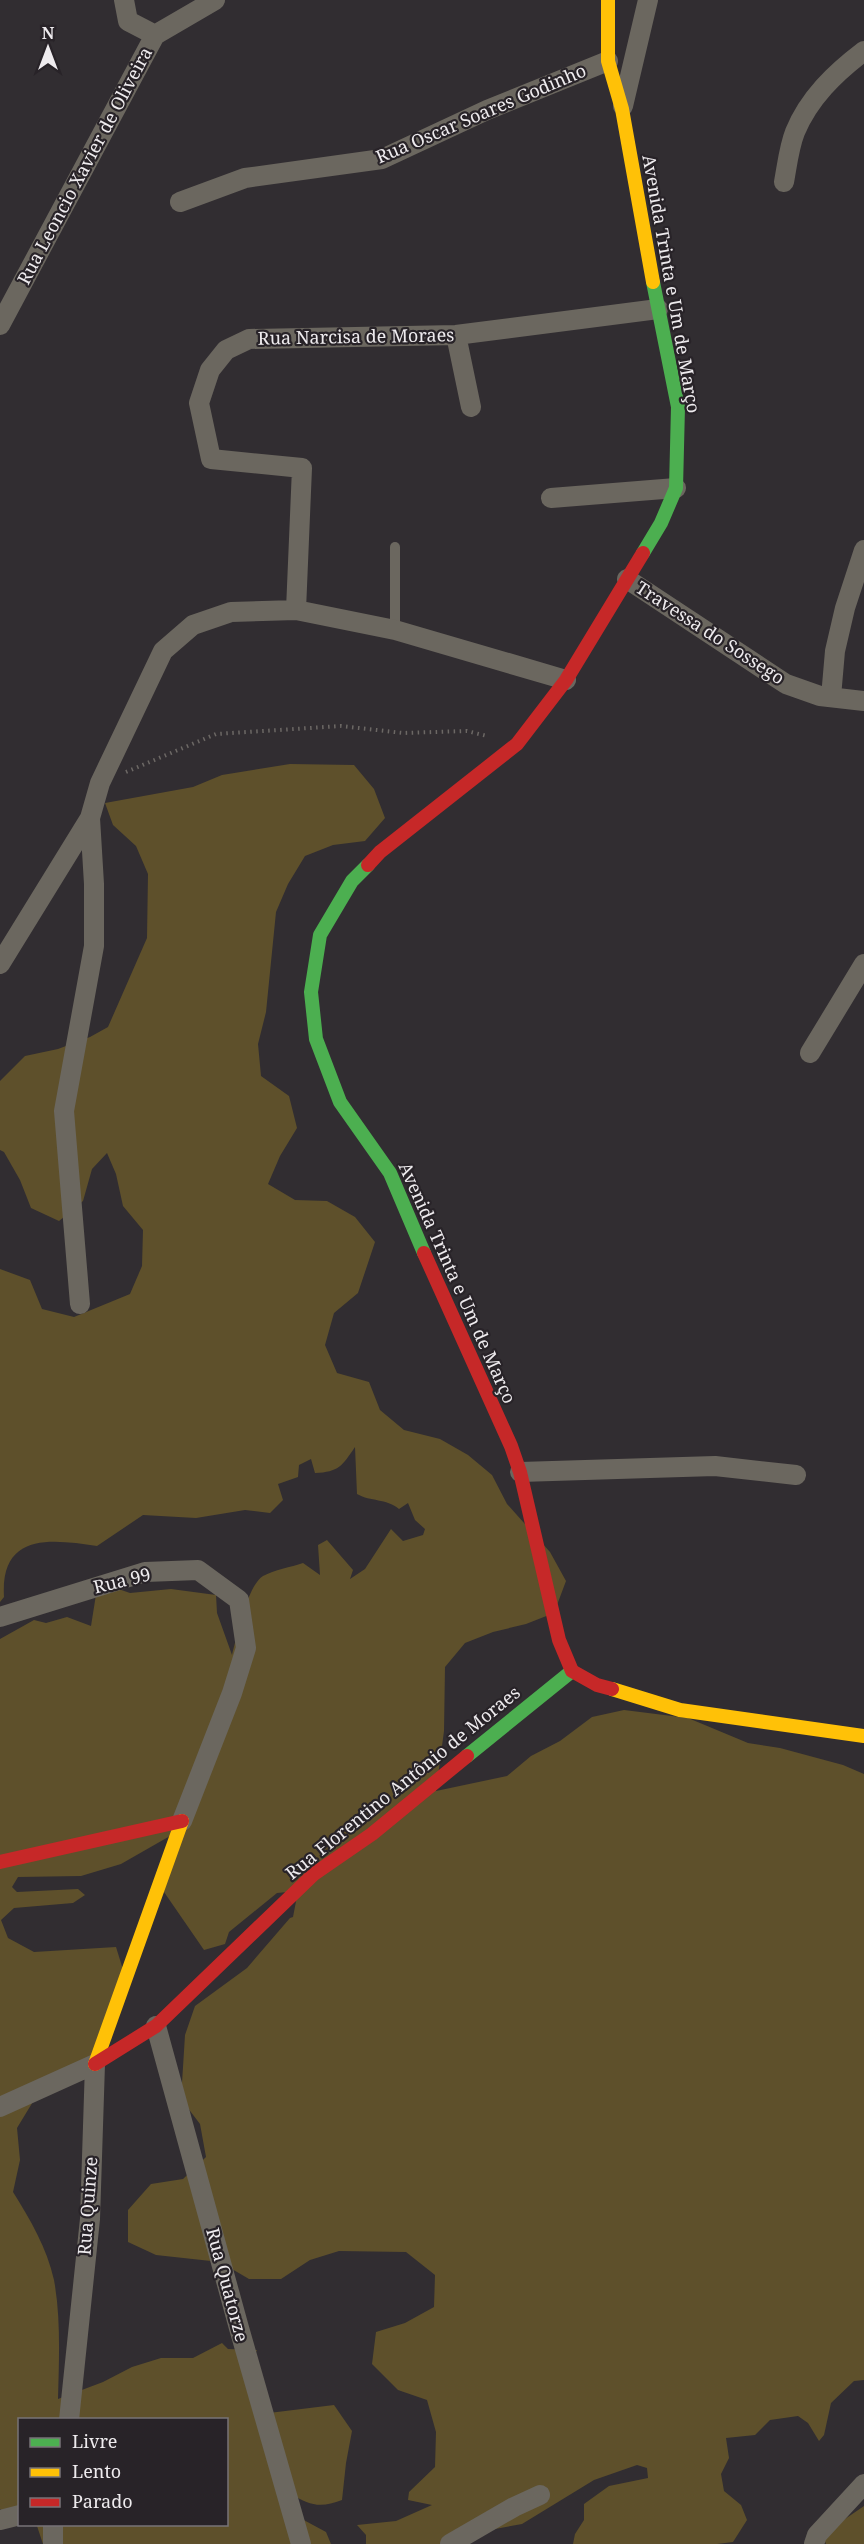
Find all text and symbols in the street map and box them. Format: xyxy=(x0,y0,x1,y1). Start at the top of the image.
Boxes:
north arrow xyxy=(18,18,78,78)
text: N xyxy=(42,22,55,44)
street label: Rua Leoncio Xavier de Oliveira xyxy=(11,43,157,288)
street label: Rua Oscar Soares Godinho xyxy=(372,58,589,168)
street label: Avenida Trinta e Um de Março xyxy=(637,153,707,415)
street label: Rua Narcisa de Moraes xyxy=(257,322,454,350)
street label: Travessa do Sossego xyxy=(632,575,789,689)
street label: Avenida Trinta e Um de Março xyxy=(394,1158,522,1407)
street label: Rua 99 xyxy=(91,1561,153,1599)
street label: Rua Florentino Antônio de Moraes xyxy=(280,1680,525,1884)
street label: Rua Quinze xyxy=(72,2156,102,2256)
street label: Rua Quatorze xyxy=(201,2225,255,2344)
legend xyxy=(18,2418,228,2526)
text: Livre xyxy=(72,2429,118,2453)
text: Lento xyxy=(72,2459,121,2483)
text: Parado xyxy=(72,2489,133,2513)

